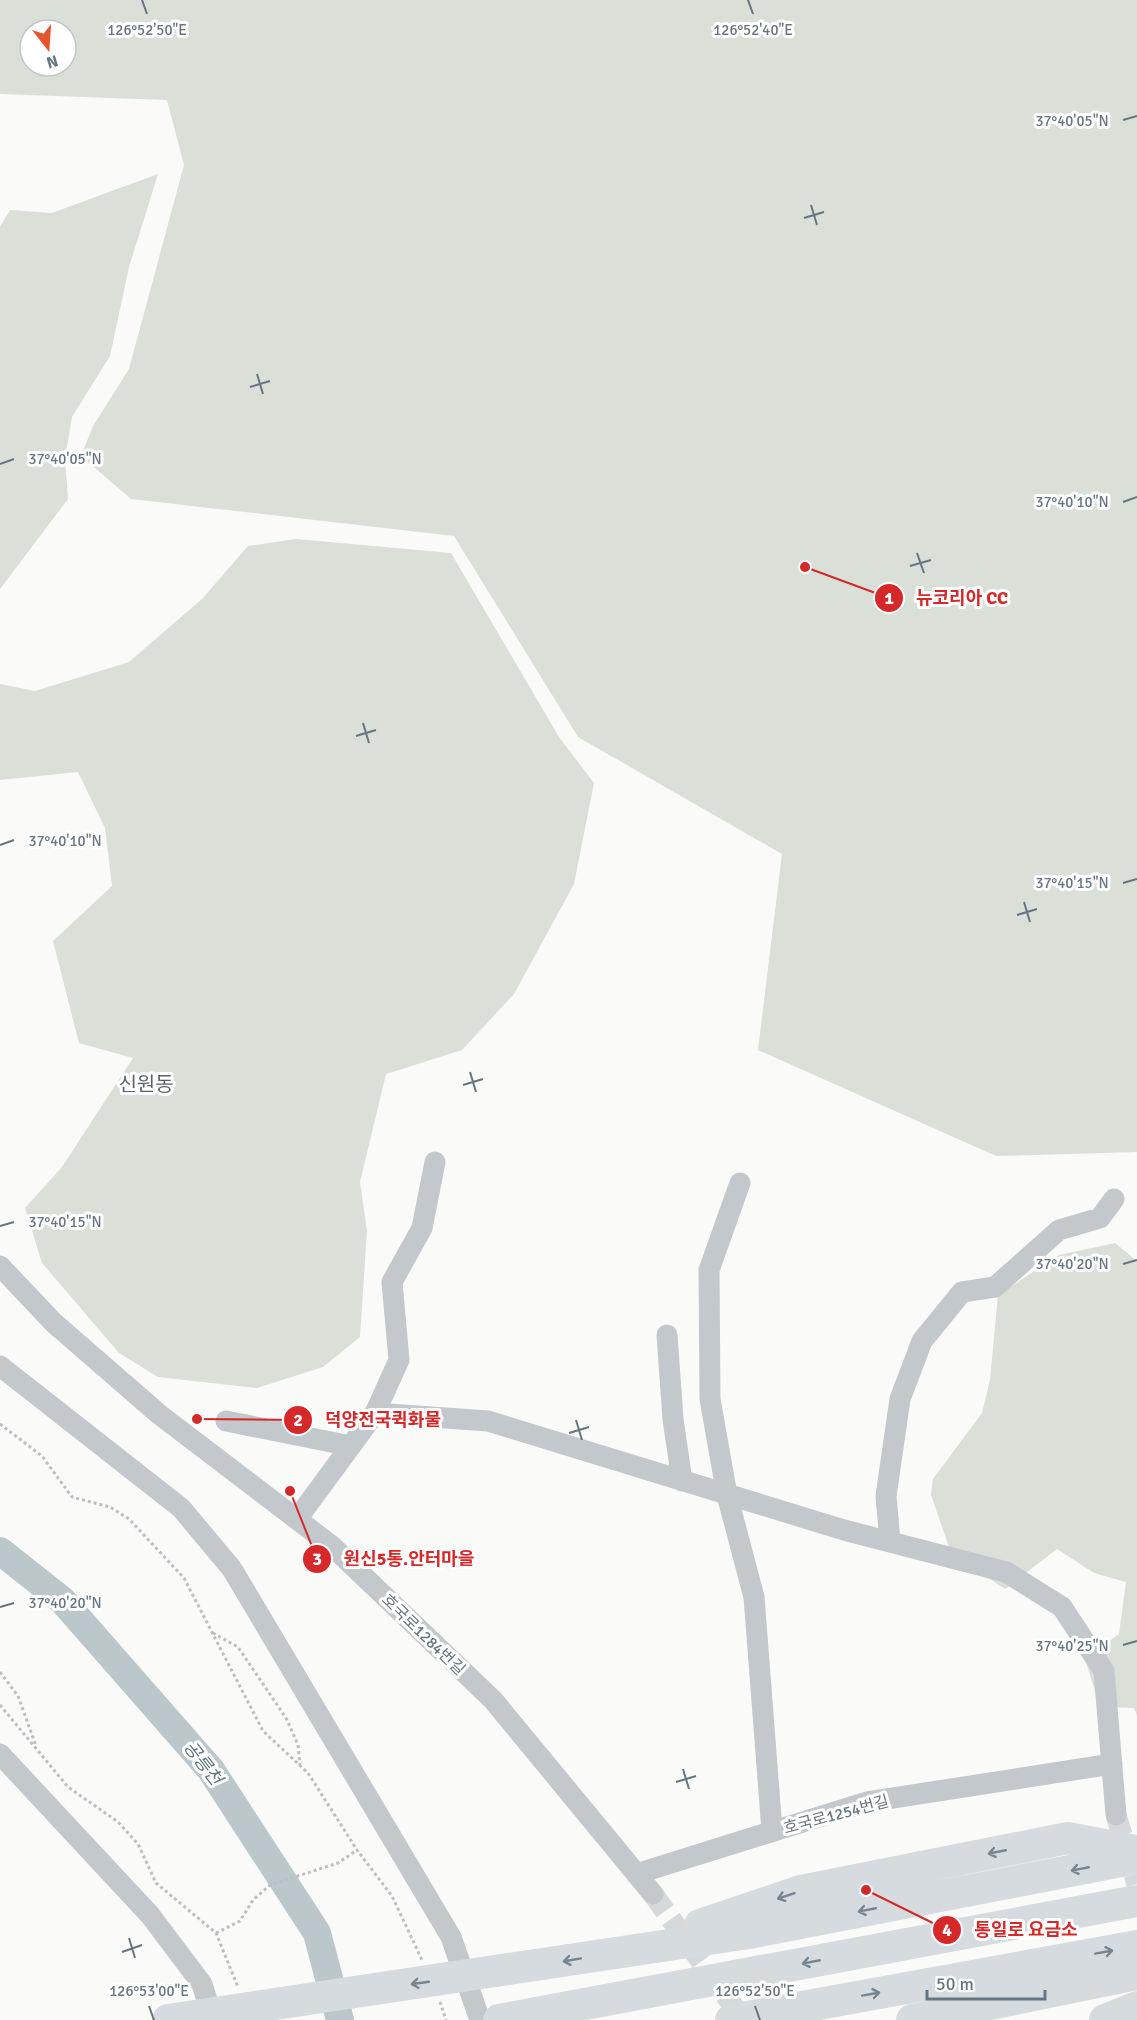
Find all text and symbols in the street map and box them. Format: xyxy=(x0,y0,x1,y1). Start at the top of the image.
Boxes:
north arrow xyxy=(18,18,78,78)
text: 126°52'50"E xyxy=(107,21,187,39)
text: 126°52'40"E xyxy=(713,21,793,39)
text: N xyxy=(44,50,60,73)
text: 37°40'05"N xyxy=(1035,112,1109,130)
text: 37°40'05"N xyxy=(28,450,102,468)
text: 37°40'10"N xyxy=(1035,493,1109,511)
callout: 뉴코리아 CC xyxy=(874,580,1020,616)
text: 1 xyxy=(884,587,894,609)
text: 뉴코리아 CC xyxy=(916,587,1008,609)
text: 37°40'10"N xyxy=(28,832,102,850)
text: 37°40'15"N xyxy=(1035,874,1109,892)
district label: 신원동 xyxy=(118,1072,174,1097)
text: 37°40'15"N xyxy=(28,1213,102,1231)
text: 37°40'20"N xyxy=(1035,1255,1109,1273)
callout: 덕양전국퀵화물 xyxy=(283,1402,453,1438)
text: 2 xyxy=(293,1409,303,1431)
text: 덕양전국퀵화물 xyxy=(325,1409,441,1431)
callout: 원신5통.안터마을 xyxy=(302,1541,487,1577)
text: 3 xyxy=(312,1548,322,1570)
text: 원신5통.안터마을 xyxy=(344,1548,474,1570)
street label: 호국로1284번길 xyxy=(377,1590,469,1679)
text: 37°40'20"N xyxy=(28,1594,102,1612)
text: 37°40'25"N xyxy=(1035,1637,1109,1655)
water label: 공릉천 xyxy=(179,1737,228,1791)
street label: 호국로1254번길 xyxy=(781,1791,891,1839)
one-way arrow xyxy=(988,1847,1007,1859)
one-way arrow xyxy=(1070,1864,1090,1875)
one-way arrow xyxy=(777,1892,796,1903)
one-way arrow xyxy=(858,1905,878,1916)
callout: 통일로 요금소 xyxy=(932,1912,1089,1948)
text: 4 xyxy=(942,1919,952,1941)
text: 통일로 요금소 xyxy=(974,1919,1078,1941)
one-way arrow xyxy=(1094,1946,1114,1957)
one-way arrow xyxy=(562,1955,582,1966)
one-way arrow xyxy=(802,1957,821,1968)
scale bar xyxy=(927,1963,1046,2001)
text: 50 m xyxy=(936,1973,974,1995)
one-way arrow xyxy=(411,1977,430,1988)
text: 126°53'00"E xyxy=(109,1982,189,2000)
text: 126°52'50"E xyxy=(715,1982,795,2000)
one-way arrow xyxy=(861,1989,880,2000)

